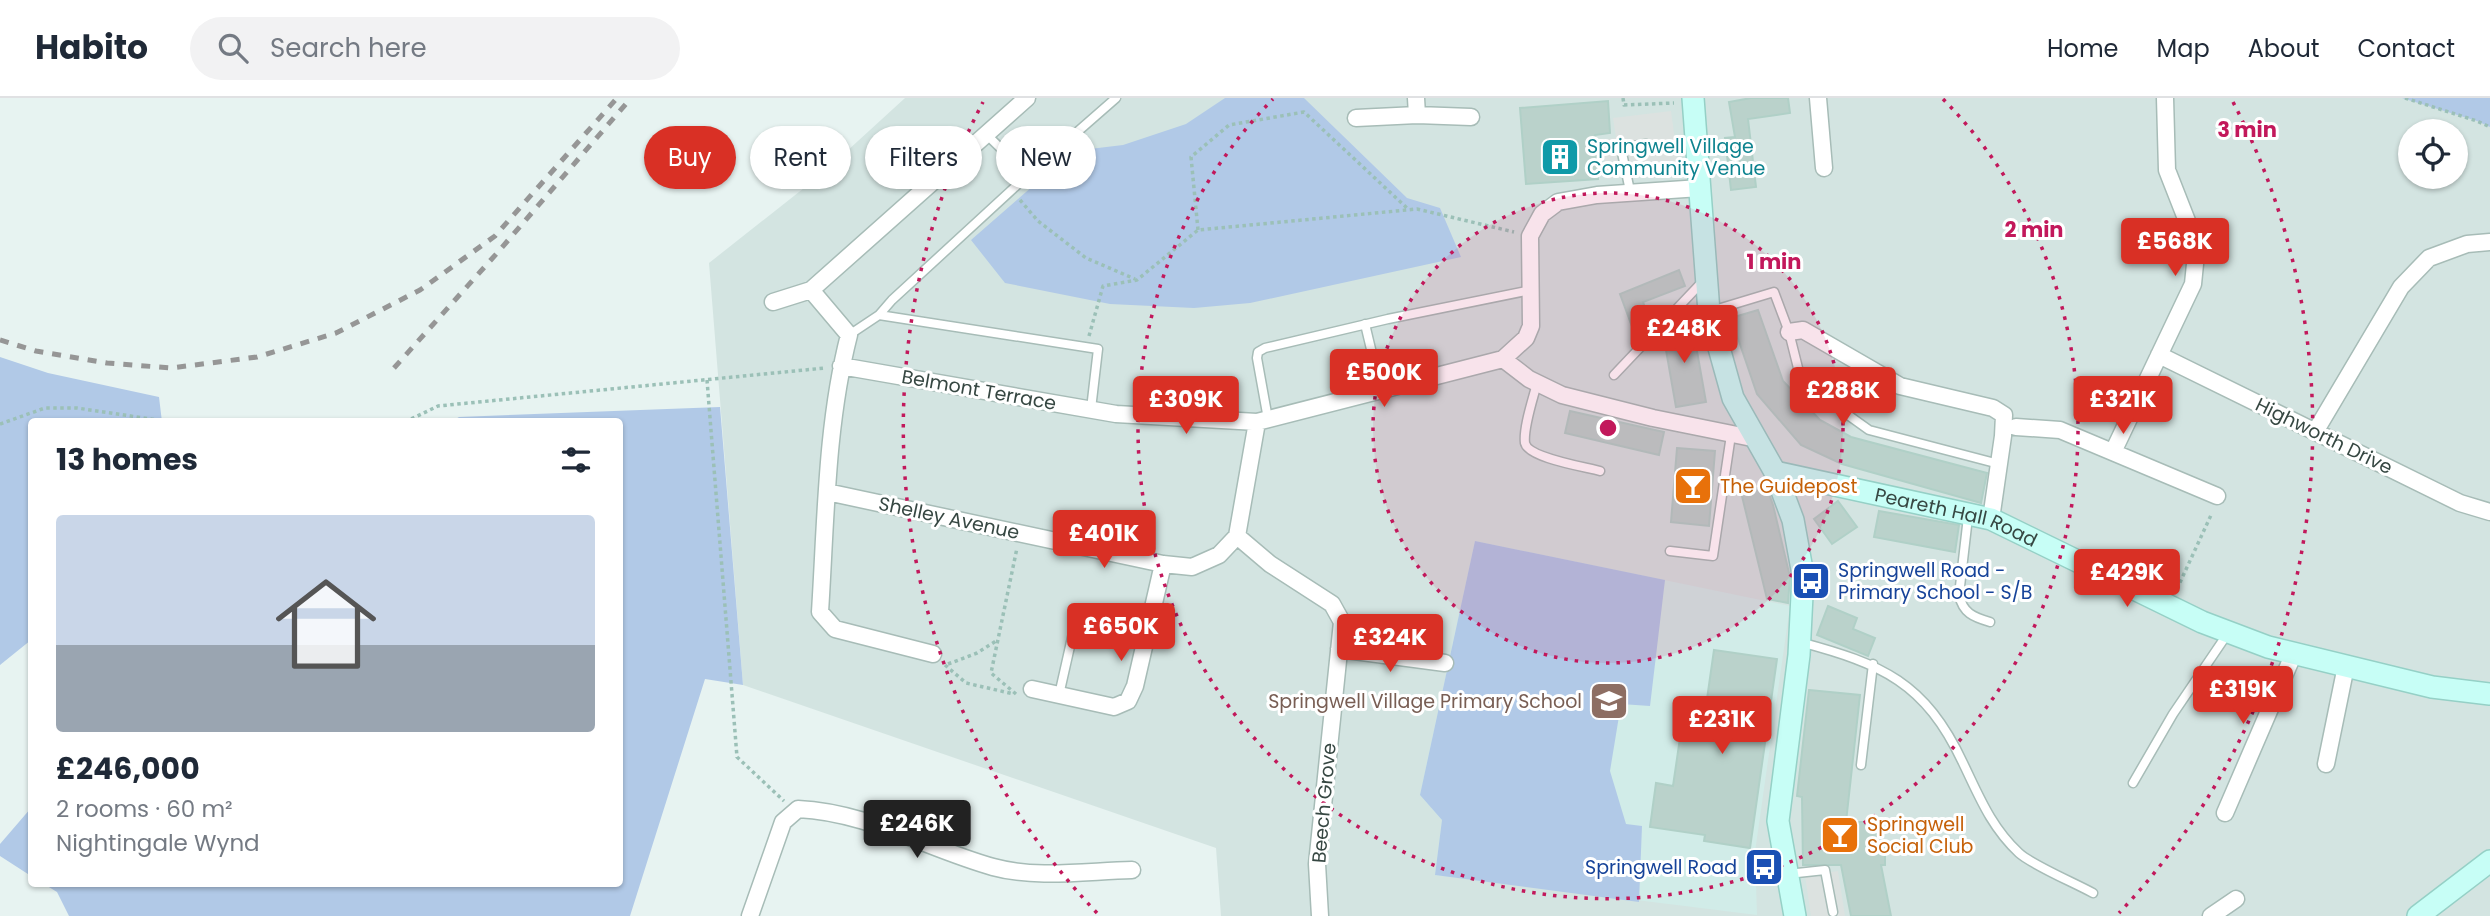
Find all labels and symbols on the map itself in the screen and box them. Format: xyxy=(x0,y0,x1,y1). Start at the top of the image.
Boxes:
text: 3 min xyxy=(2217,115,2277,144)
place label: Springwell Village Community Venue xyxy=(1587,133,1765,182)
building icon: Springwell Village Community Venue xyxy=(1539,136,1581,178)
text: 2 min xyxy=(2004,215,2064,244)
pin: £568K xyxy=(2126,218,2224,278)
text: 1 min xyxy=(1747,247,1801,276)
pin: £248K xyxy=(1635,306,1733,365)
pin: £500K xyxy=(1335,350,1433,409)
street label: Belmont Terrace xyxy=(900,363,1058,417)
pin: £288K xyxy=(1794,368,1892,427)
pin: £309K xyxy=(1137,376,1235,436)
pin: £321K xyxy=(2074,376,2172,436)
street label: Highworth Drive xyxy=(2251,391,2397,481)
centre of rings xyxy=(1596,416,1620,440)
bar icon: The Guidepost xyxy=(1672,465,1714,507)
place label: The Guidepost xyxy=(1720,473,1857,500)
street label: Peareth Hall Road xyxy=(1872,481,2042,553)
street label: Shelley Avenue xyxy=(876,490,1022,546)
pin: £401K xyxy=(1055,510,1153,570)
pin: £429K xyxy=(2078,550,2176,609)
place label: Springwell Road - Primary School - S/B xyxy=(1838,557,2032,606)
bus stop icon: Springwell Road - Primary School - S/B xyxy=(1790,560,1832,602)
pin: £650K xyxy=(1072,603,1170,663)
pin: £324K xyxy=(1341,614,1439,674)
pin: £319K xyxy=(2194,666,2292,726)
school or university icon: Springwell Village Primary School xyxy=(1588,680,1630,722)
place label: Springwell Village Primary School xyxy=(1268,688,1582,715)
pin: £231K xyxy=(1673,696,1771,756)
street label: Beech Grove xyxy=(1305,742,1343,864)
pin: £246K xyxy=(868,800,966,860)
place label: Springwell Social Club xyxy=(1867,811,1974,860)
bar icon: Springwell Social Club xyxy=(1819,814,1861,856)
bus stop icon: Springwell Road xyxy=(1743,846,1785,888)
place label: Springwell Road xyxy=(1585,854,1737,881)

